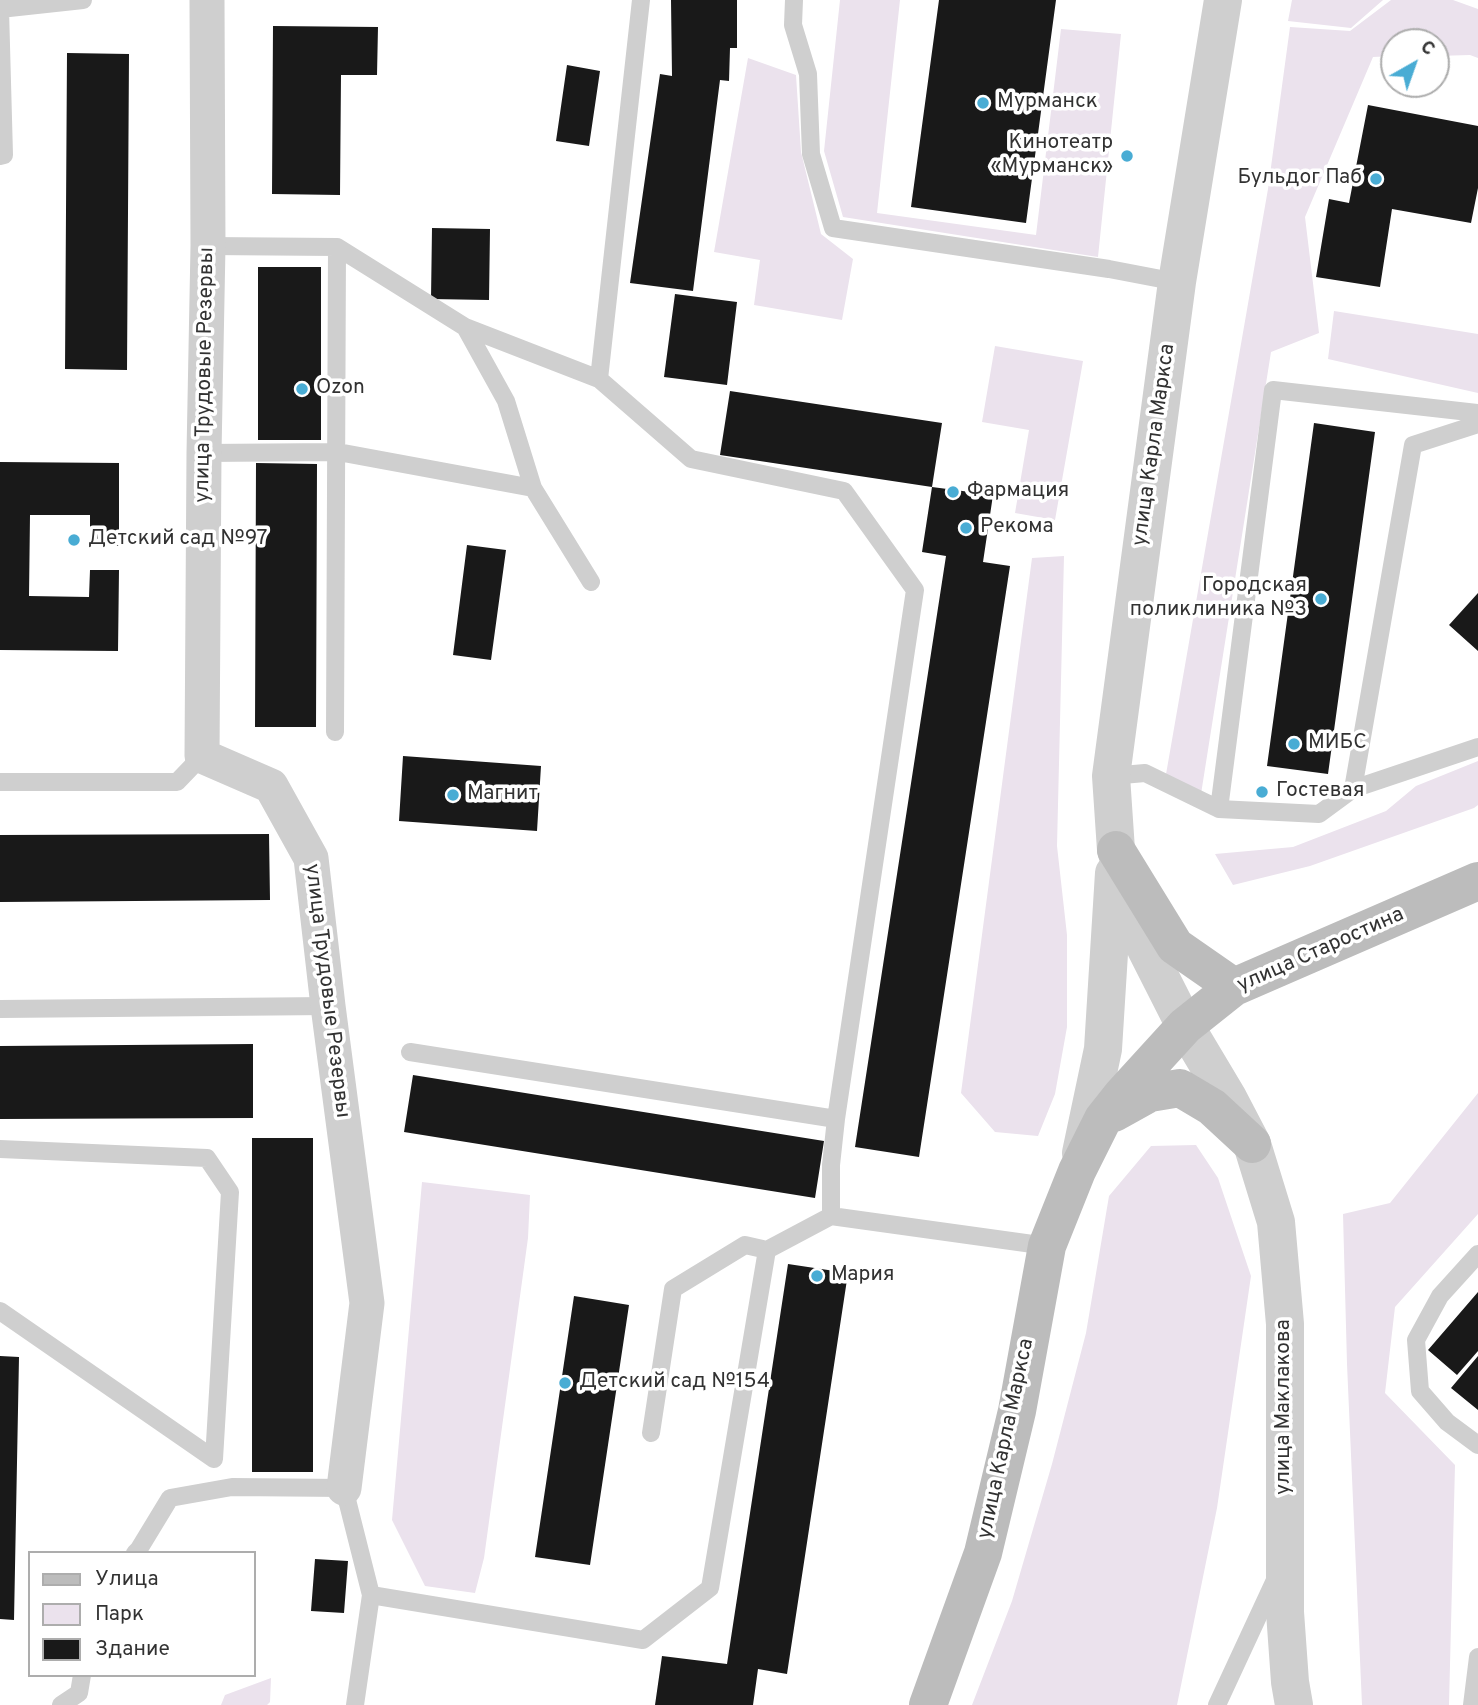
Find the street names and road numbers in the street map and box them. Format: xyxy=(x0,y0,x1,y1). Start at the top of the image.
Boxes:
street label: улица Трудовые Резервы xyxy=(191,247,221,503)
street label: улица Карла Маркса xyxy=(1128,342,1182,548)
street label: улица Трудовые Резервы xyxy=(298,862,354,1120)
street label: улица Старостина xyxy=(1234,903,1408,999)
street label: улица Маклакова xyxy=(1272,1319,1298,1495)
street label: улица Карла Маркса xyxy=(973,1337,1041,1541)

